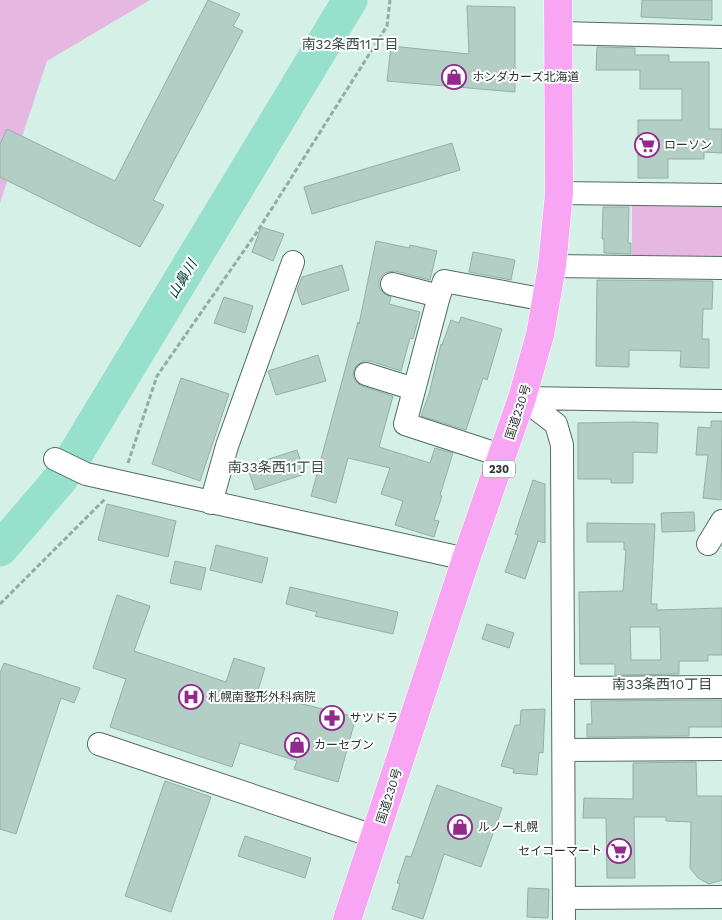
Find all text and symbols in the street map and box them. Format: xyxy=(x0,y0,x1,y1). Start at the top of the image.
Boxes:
district label: 南32条西11丁目 xyxy=(301,36,399,52)
shop icon: ホンダカーズ北海道 xyxy=(441,64,467,90)
place label: ホンダカーズ北海道 xyxy=(472,70,579,84)
supermarket icon: ローソン xyxy=(634,132,660,158)
place label: ローソン xyxy=(664,138,712,152)
water label: 山鼻川 xyxy=(164,255,201,301)
street label: 国道230号 xyxy=(502,383,534,441)
district label: 南33条西11丁目 xyxy=(227,459,325,475)
road number: 230 xyxy=(483,460,515,478)
district label: 南33条西10丁目 xyxy=(612,676,712,692)
hospital icon: 札幌南整形外科病院 xyxy=(178,684,204,710)
place label: 札幌南整形外科病院 xyxy=(208,690,316,704)
pharmacy icon: サツドラ xyxy=(319,705,345,731)
place label: サツドラ xyxy=(350,711,398,725)
shop icon: カーセブン xyxy=(284,732,310,758)
place label: カーセブン xyxy=(314,738,374,752)
street label: 国道230号 xyxy=(373,767,405,825)
shop icon: ルノー札幌 xyxy=(447,814,473,840)
place label: ルノー札幌 xyxy=(478,820,538,834)
supermarket icon: セイコーマート xyxy=(606,838,632,864)
place label: セイコーマート xyxy=(518,844,602,858)

